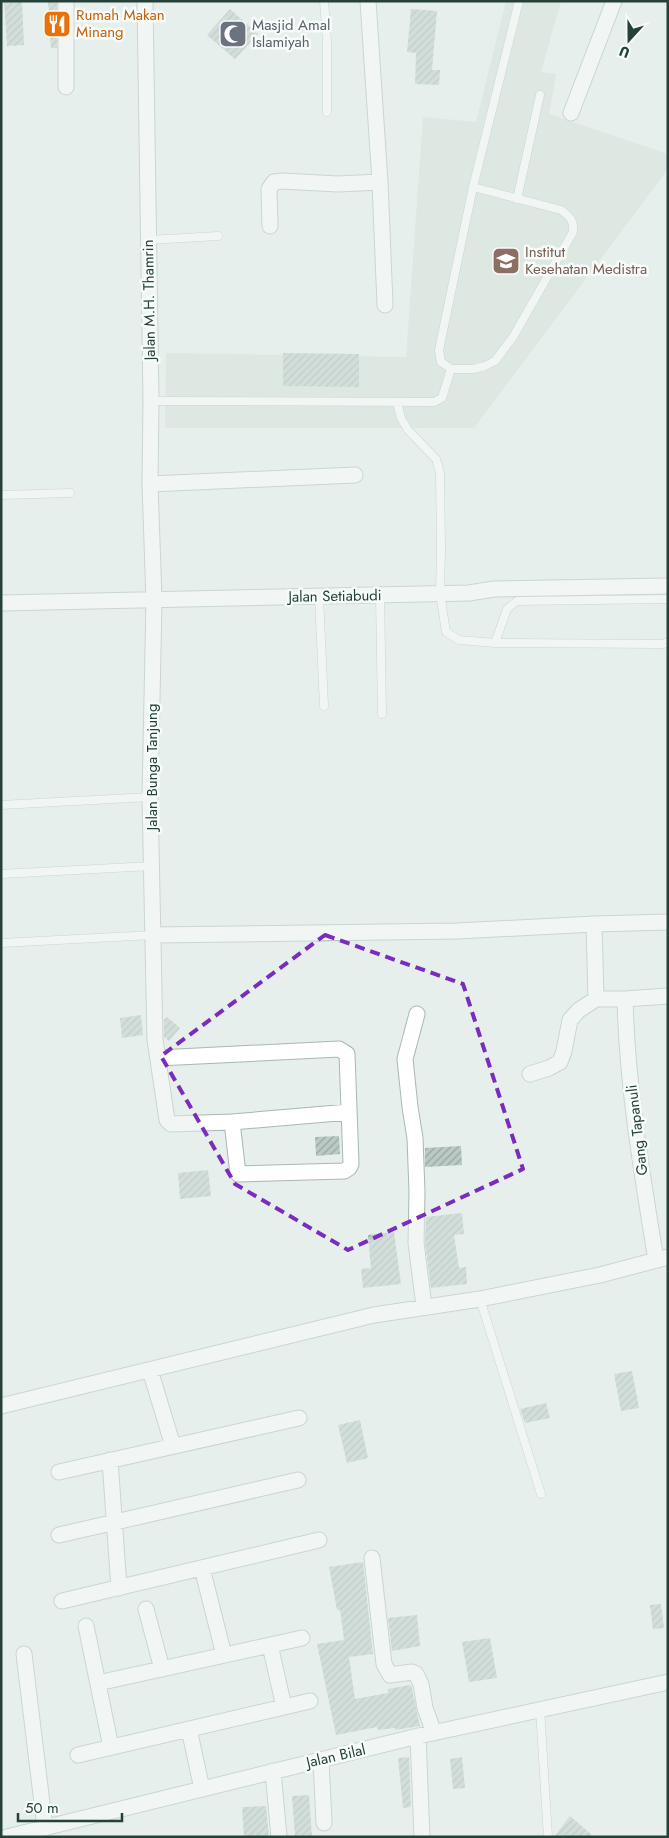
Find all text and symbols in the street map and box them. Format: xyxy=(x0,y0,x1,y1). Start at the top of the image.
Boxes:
place label: Rumah Makan Minang xyxy=(76,4,165,43)
restaurant icon: Rumah Makan Minang xyxy=(42,9,72,39)
place label: Masjid Amal Islamiyah xyxy=(252,14,330,53)
north arrow xyxy=(604,15,654,65)
mosque icon: Masjid Amal Islamiyah xyxy=(218,19,248,49)
text: U xyxy=(616,41,633,63)
street label: Jalan M.H. Thamrin xyxy=(137,239,161,363)
place label: Institut Kesehatan Medistra xyxy=(525,241,647,280)
school or university icon: Institut Kesehatan Medistra xyxy=(491,246,521,276)
street label: Jalan Setiabudi xyxy=(286,584,382,608)
street label: Jalan Bunga Tanjung xyxy=(141,704,163,832)
street label: Gang Tapanuli xyxy=(621,1083,653,1177)
street label: Jalan Bilal xyxy=(302,1739,368,1774)
scale bar xyxy=(18,1790,121,1822)
text: 50 m xyxy=(25,1797,59,1819)

